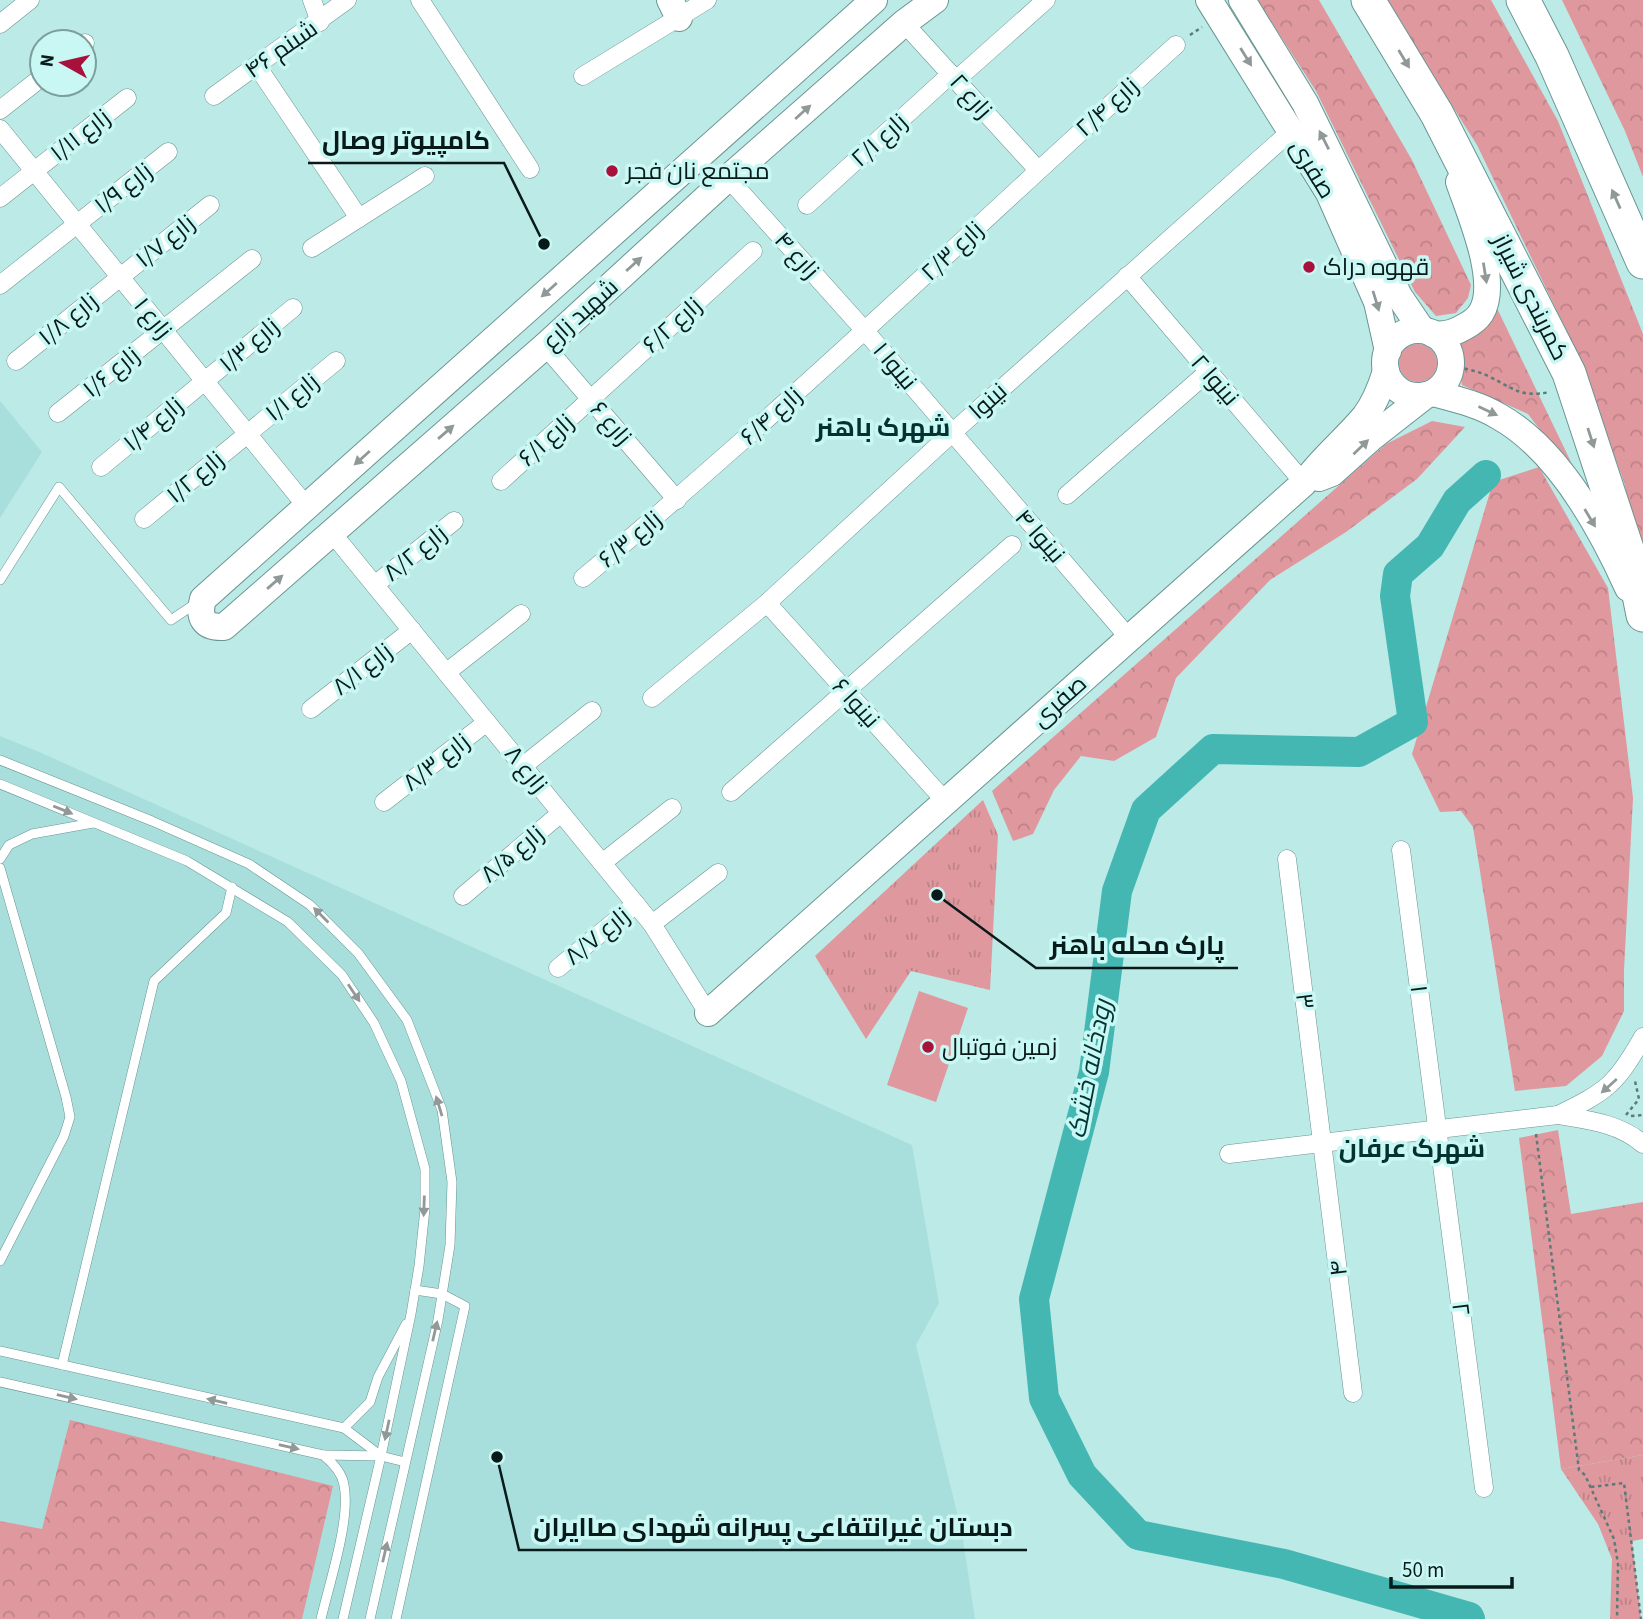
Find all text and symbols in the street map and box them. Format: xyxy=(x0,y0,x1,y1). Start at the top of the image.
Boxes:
street label: ۴۶ شبنم xyxy=(238,12,325,87)
north arrow xyxy=(28,28,98,98)
one-way arrow xyxy=(1240,48,1253,67)
one-way arrow xyxy=(1397,49,1410,68)
text: N xyxy=(33,53,62,69)
street label: ۲ زارع xyxy=(941,66,1000,127)
street label: ۲/۴ زارع xyxy=(1068,70,1147,145)
street label: ۱/۱۱ زارع xyxy=(43,101,118,170)
one-way arrow xyxy=(794,104,812,120)
street label: ۲/۱ زارع xyxy=(843,105,915,175)
callout: کامپیوتر وصال xyxy=(308,116,504,163)
text: کامپیوتر وصال xyxy=(322,122,490,159)
one-way arrow xyxy=(1318,129,1330,149)
street label: صفری xyxy=(1281,133,1344,206)
street label: ۱/۹ زارع xyxy=(87,154,160,222)
place label: مجتمع نان فجر xyxy=(624,154,770,189)
marker: مجتمع نان فجر xyxy=(604,163,620,179)
one-way arrow xyxy=(1610,189,1622,209)
street label: ۱/۷ زارع xyxy=(128,206,203,276)
street label: ۲/۳ زارع xyxy=(913,213,991,290)
street label: ۴ زارع xyxy=(766,224,827,287)
street label: کمربندی شیراز xyxy=(1483,226,1577,367)
place label: قهوه دراک xyxy=(1323,250,1429,285)
one-way arrow xyxy=(625,257,642,273)
marker: قهوه دراک xyxy=(1301,259,1317,275)
one-way arrow xyxy=(1480,262,1491,284)
street label: شهید زارع xyxy=(534,270,626,358)
one-way arrow xyxy=(540,282,558,298)
street label: ۱/۸ زارع xyxy=(31,284,106,354)
street label: ۶/۲ زارع xyxy=(635,289,710,362)
street label: ۱ زارع xyxy=(125,290,180,347)
one-way arrow xyxy=(1371,290,1381,311)
street label: ۱/۳ زارع xyxy=(212,310,287,381)
street label: ۱ نینوا xyxy=(864,335,925,398)
street label: ۱/۶ زارع xyxy=(75,339,147,406)
street label: ۲ نینوا xyxy=(1182,347,1247,414)
street label: ۱/۱ زارع xyxy=(258,365,327,430)
street label: نینوا xyxy=(961,375,1015,428)
street label: ۶/۴ زارع xyxy=(733,379,810,454)
street label: ۱/۴ زارع xyxy=(116,389,191,460)
street label: ۶ زارع xyxy=(581,394,640,453)
one-way arrow xyxy=(1478,405,1498,417)
street label: ۶/۱ زارع xyxy=(511,406,582,475)
district label: شهرک باهنر xyxy=(815,409,950,446)
one-way arrow xyxy=(438,425,455,440)
one-way arrow xyxy=(1586,427,1596,448)
one-way arrow xyxy=(1352,440,1369,456)
street label: ۱/۲ زارع xyxy=(159,443,232,512)
one-way arrow xyxy=(353,450,370,466)
street label: ۶/۳ زارع xyxy=(591,502,670,576)
street label: ۴ نینوا xyxy=(1006,502,1073,571)
one-way arrow xyxy=(1584,508,1596,527)
street label: ۸/۲ زارع xyxy=(376,517,455,590)
one-way arrow xyxy=(267,575,284,590)
street label: ۸/۱ زارع xyxy=(325,635,400,704)
street label: صفری xyxy=(1024,667,1095,736)
street label: ۶ نینوا xyxy=(824,670,888,736)
street label: ۸/۳ زارع xyxy=(395,725,477,800)
street label: ۸ زارع xyxy=(496,738,556,801)
one-way arrow xyxy=(53,804,74,815)
street label: ۸/۵ زارع xyxy=(473,817,552,891)
street label: ۸/۷ زارع xyxy=(557,899,638,974)
one-way arrow xyxy=(313,907,330,924)
callout: پارک محله باهنر xyxy=(1036,921,1238,968)
text: پارک محله باهنر xyxy=(1049,927,1224,964)
street label: ۱ xyxy=(1401,983,1436,995)
one-way arrow xyxy=(348,984,361,1003)
street label: ۳ xyxy=(1286,991,1323,1011)
water label: رودخانه خشک xyxy=(1058,994,1122,1142)
place label: زمین فوتبال xyxy=(942,1030,1057,1065)
marker: زمین فوتبال xyxy=(920,1039,936,1055)
one-way arrow xyxy=(1601,1077,1618,1093)
one-way arrow xyxy=(434,1095,444,1116)
district label: شهرک عرفان xyxy=(1339,1130,1485,1167)
one-way arrow xyxy=(419,1195,430,1217)
street label: ۴ xyxy=(1320,1258,1357,1278)
street label: ۲ xyxy=(1442,1301,1479,1317)
one-way arrow xyxy=(430,1319,441,1341)
one-way arrow xyxy=(56,1392,78,1403)
one-way arrow xyxy=(206,1395,228,1406)
one-way arrow xyxy=(381,1419,392,1441)
one-way arrow xyxy=(278,1442,300,1453)
callout: دبستان غیرانتفاعی پسرانه شهدای صاایران xyxy=(519,1503,1027,1550)
text: دبستان غیرانتفاعی پسرانه شهدای صاایران xyxy=(533,1509,1013,1546)
one-way arrow xyxy=(379,1541,390,1563)
scale bar xyxy=(1391,1546,1512,1590)
text: 50 m xyxy=(1402,1555,1444,1585)

